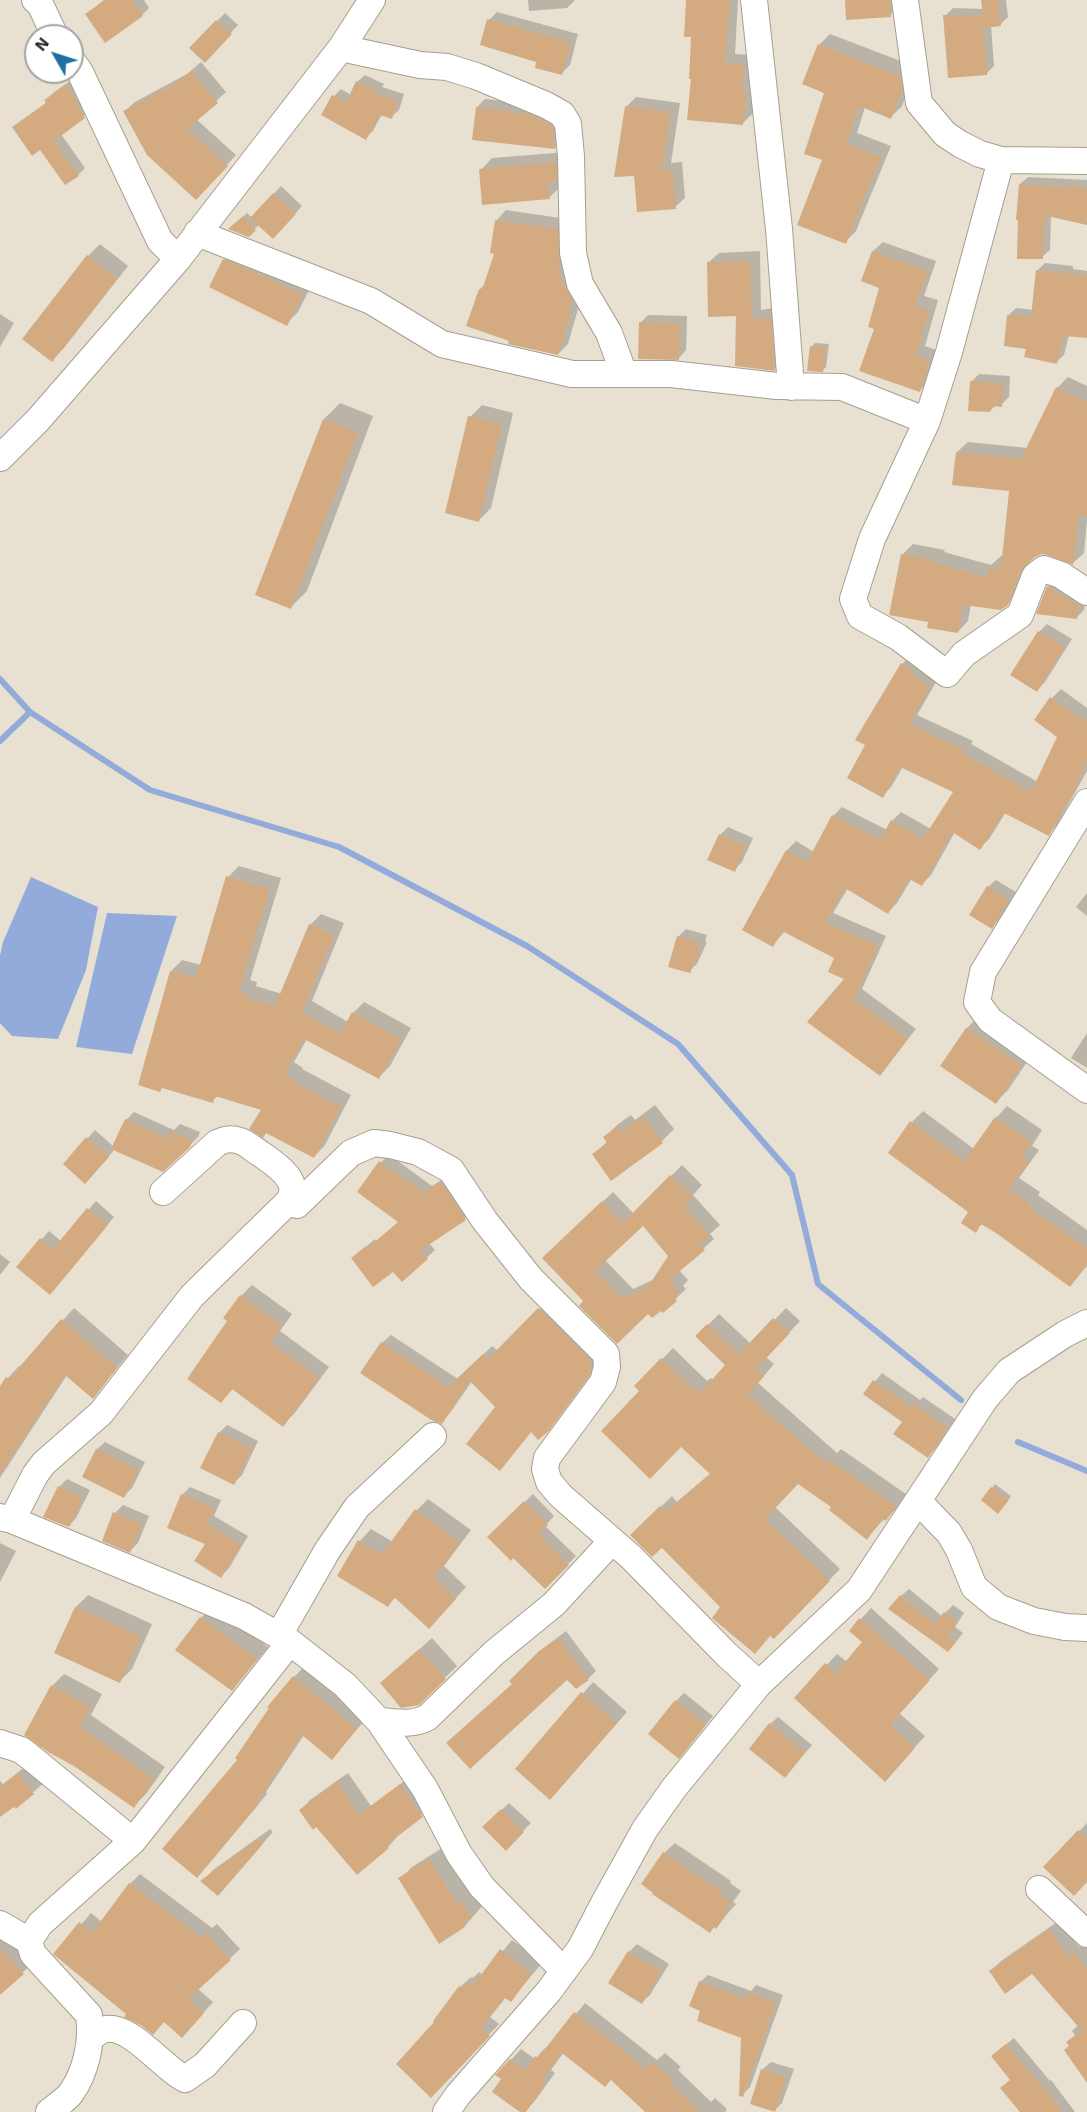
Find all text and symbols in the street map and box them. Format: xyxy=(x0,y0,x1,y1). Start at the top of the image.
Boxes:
north arrow xyxy=(24,24,84,84)
text: N xyxy=(30,33,52,54)

